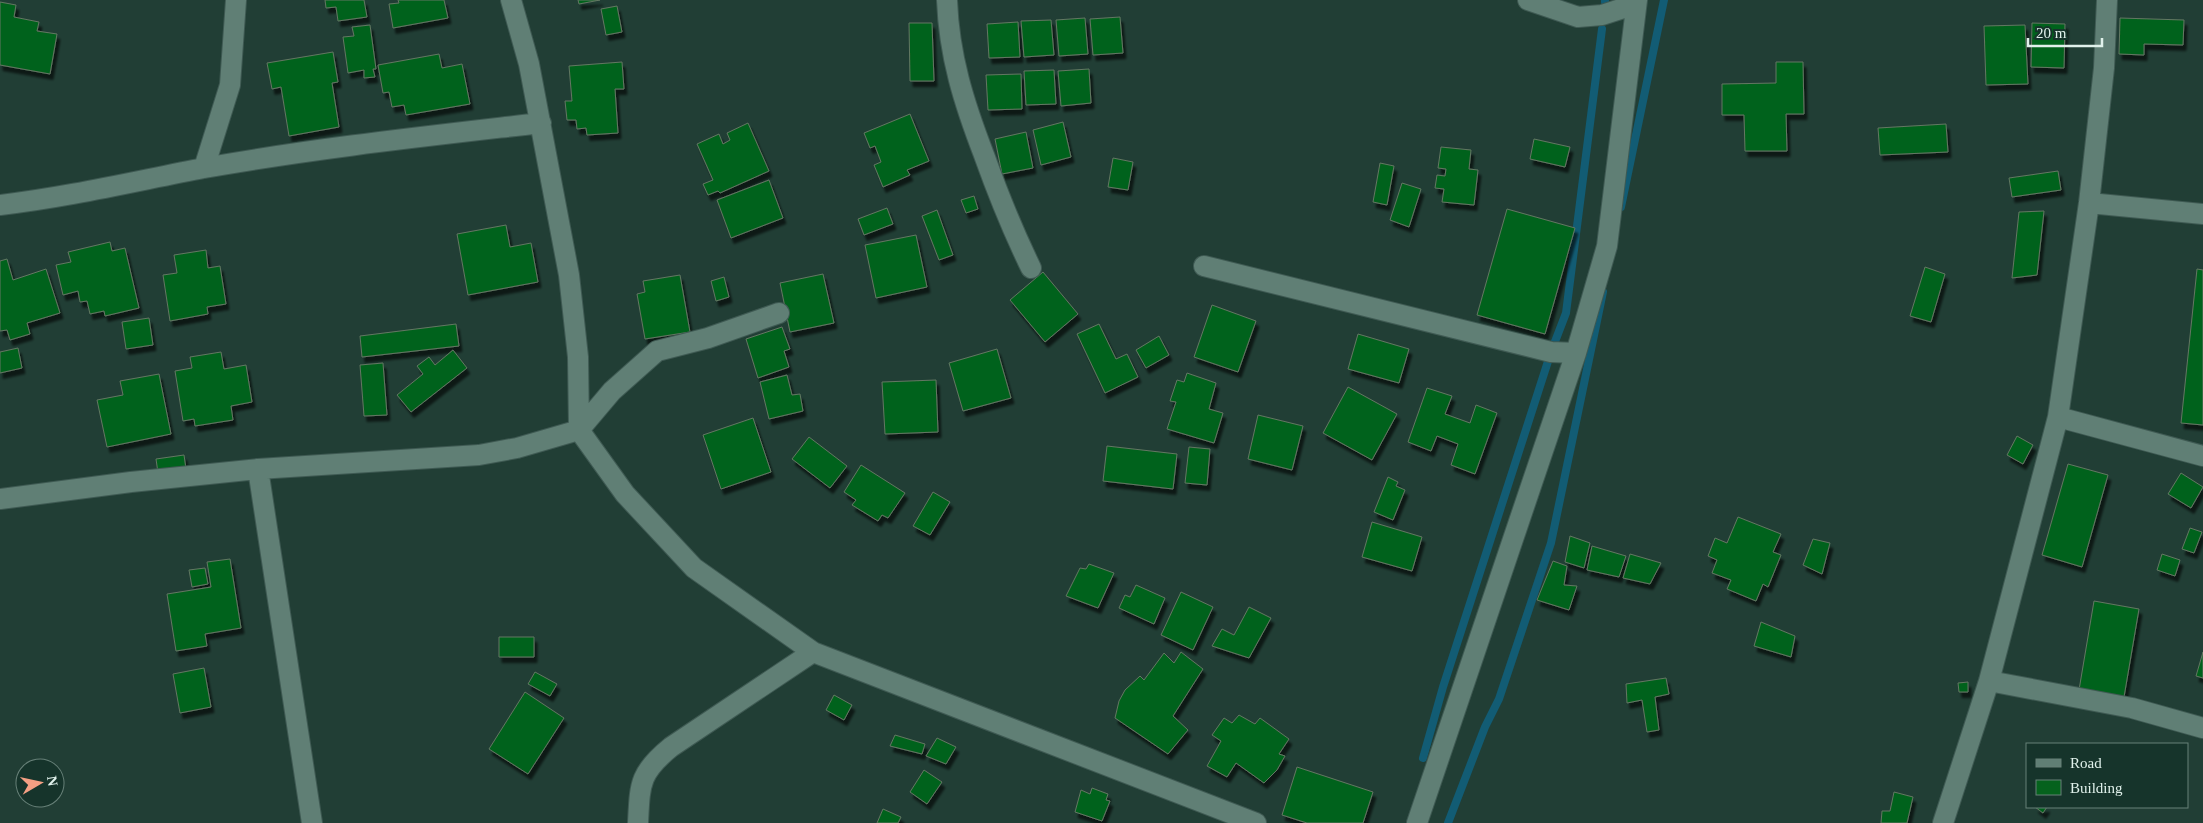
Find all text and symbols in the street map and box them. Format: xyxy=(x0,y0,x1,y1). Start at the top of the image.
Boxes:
scale bar xyxy=(2028,15,2102,47)
text: 20 m xyxy=(2036,25,2067,41)
legend xyxy=(2026,743,2188,808)
text: Road xyxy=(2070,755,2102,771)
north arrow xyxy=(15,758,65,808)
text: N xyxy=(44,775,61,787)
text: Building xyxy=(2070,780,2123,796)

